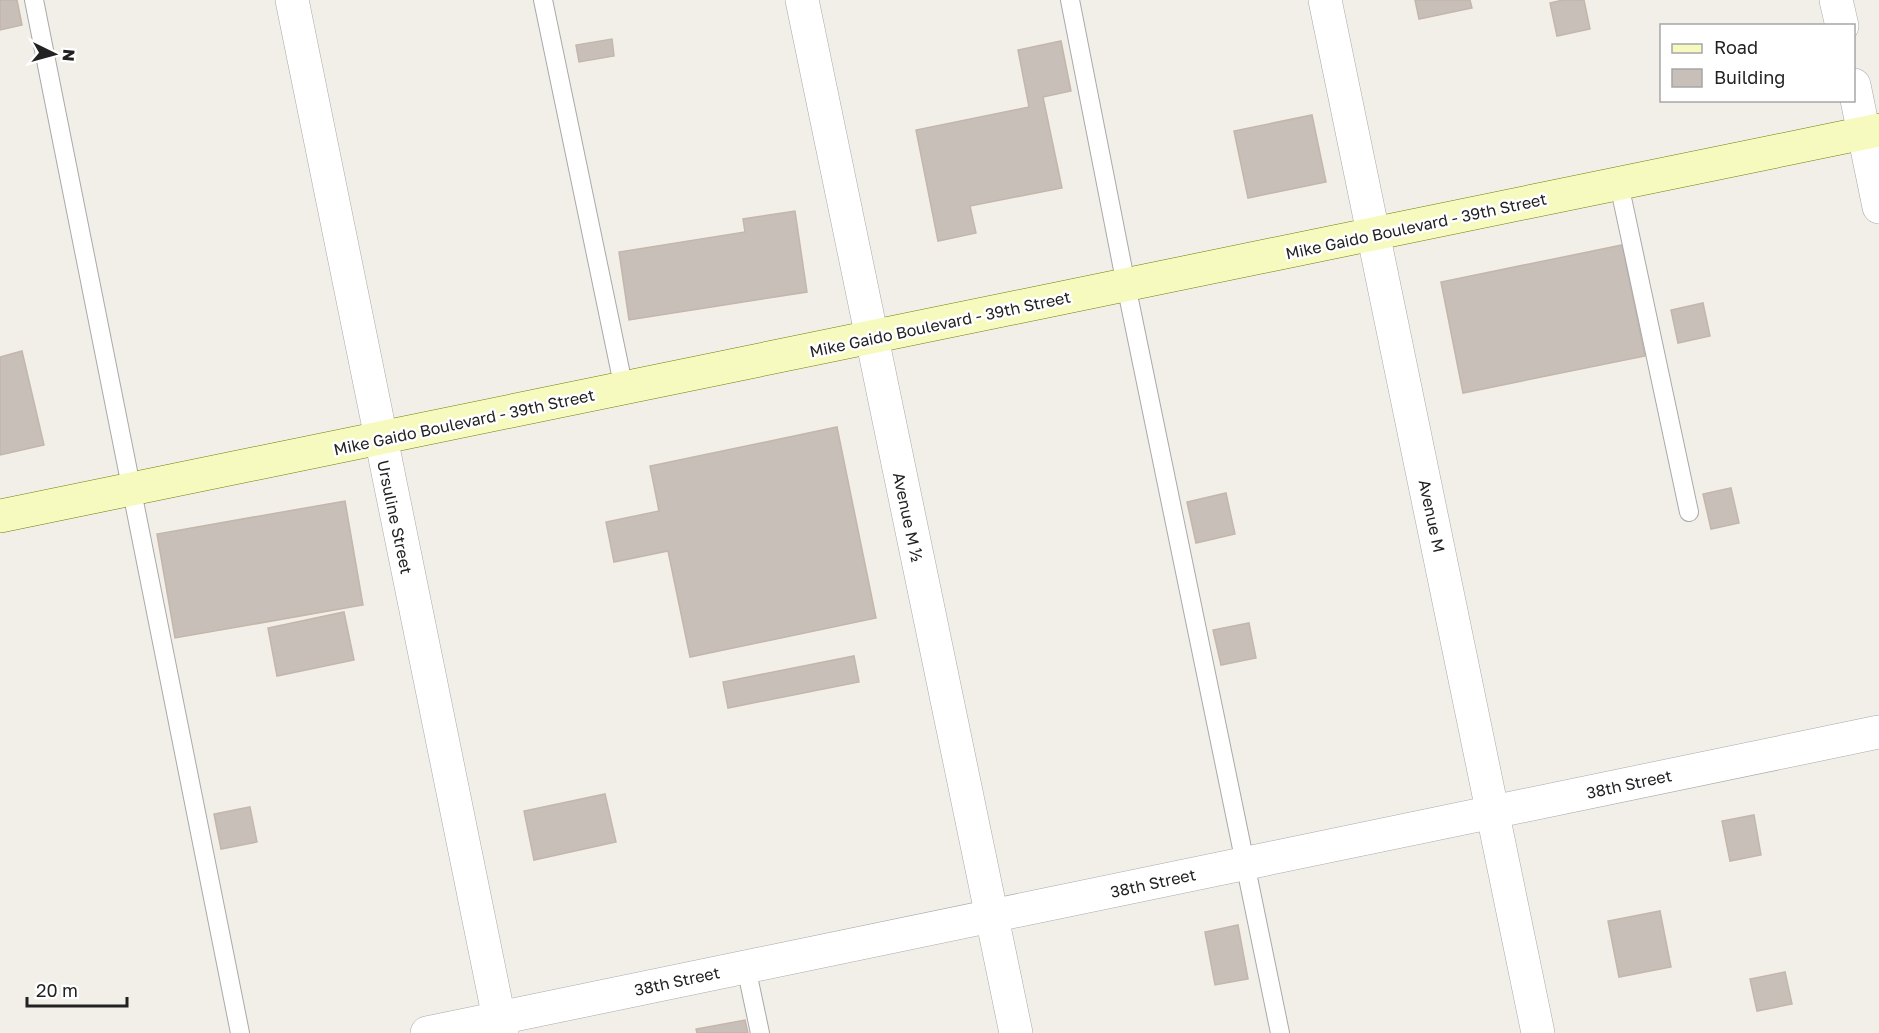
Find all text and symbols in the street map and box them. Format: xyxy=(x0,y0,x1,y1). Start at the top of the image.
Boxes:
north arrow xyxy=(24,24,84,84)
legend xyxy=(1660,24,1855,102)
text: Road xyxy=(1714,36,1758,58)
text: N xyxy=(58,48,79,62)
text: Building xyxy=(1714,66,1785,88)
street label: Mike Gaido Boulevard - 39th Street xyxy=(1284,189,1548,263)
street label: Mike Gaido Boulevard - 39th Street xyxy=(808,287,1072,361)
street label: Mike Gaido Boulevard - 39th Street xyxy=(332,385,596,459)
street label: Ursuline Street xyxy=(373,458,417,576)
street label: Avenue M ½ xyxy=(889,470,927,564)
street label: Avenue M xyxy=(1414,478,1450,554)
street label: 38th Street xyxy=(1585,765,1673,803)
street label: 38th Street xyxy=(1109,864,1197,902)
street label: 38th Street xyxy=(633,962,721,1000)
scale bar xyxy=(27,970,128,1008)
text: 20 m xyxy=(36,979,78,1001)

